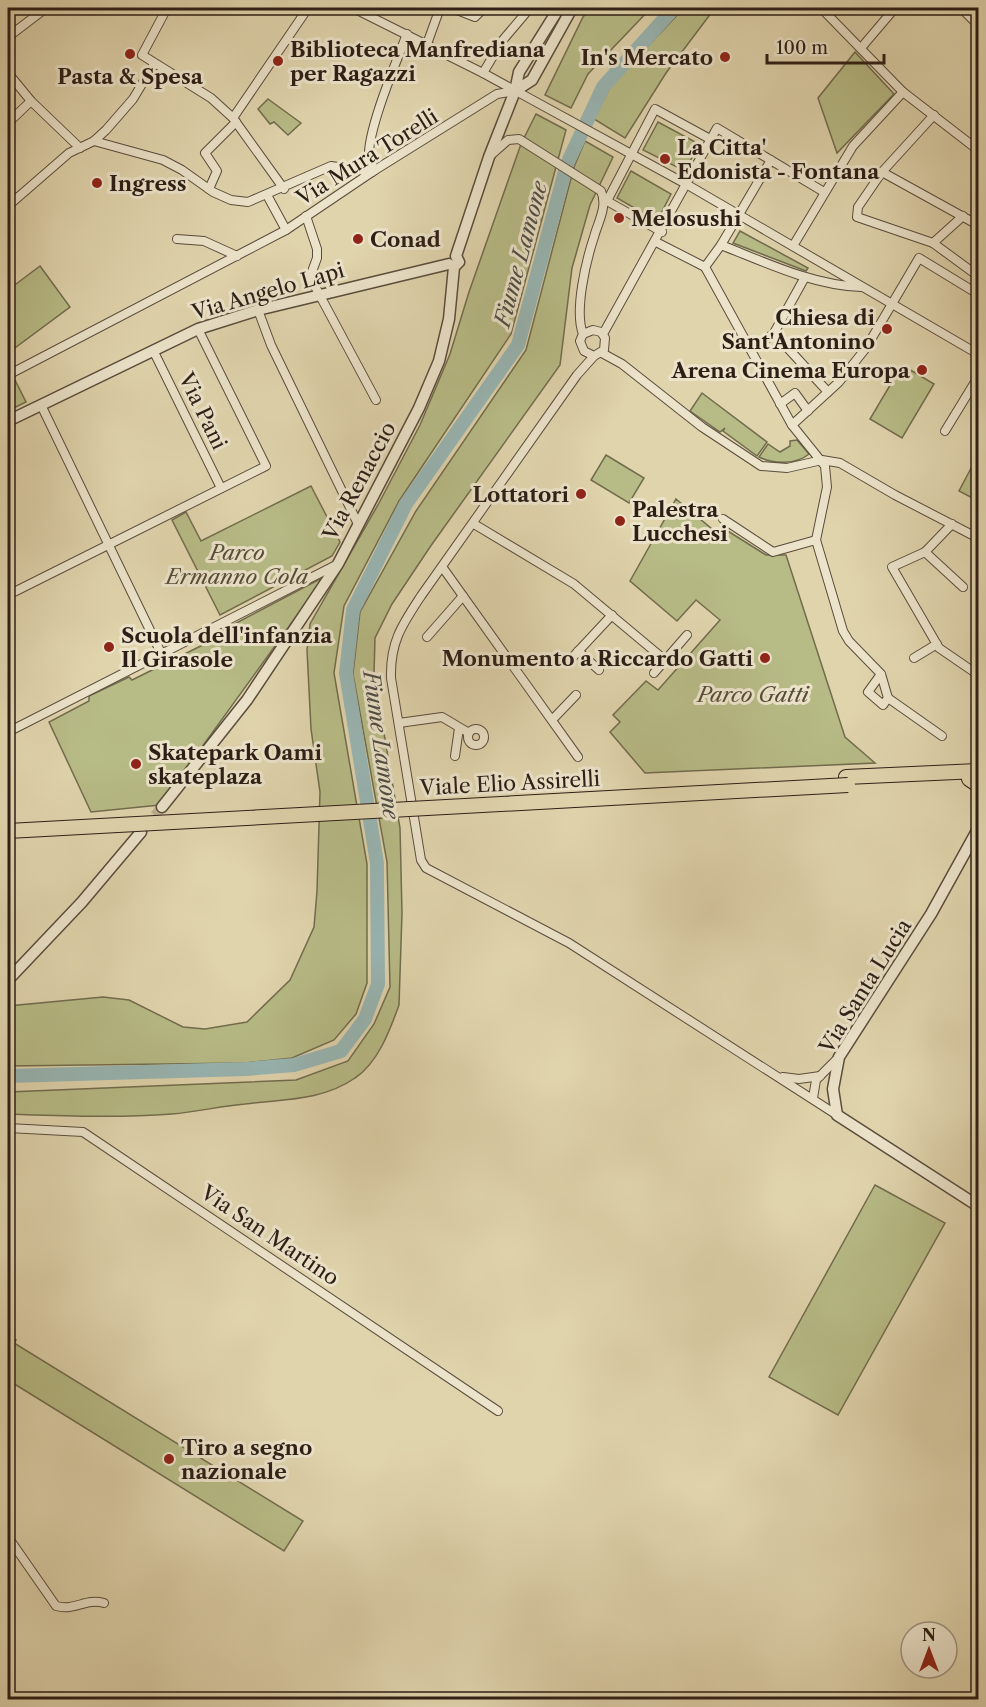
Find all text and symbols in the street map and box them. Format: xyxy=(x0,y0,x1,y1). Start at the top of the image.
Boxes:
scale bar xyxy=(767,27,884,65)
place label: Biblioteca Manfrediana per Ragazzi xyxy=(290,37,546,86)
text: 100 m xyxy=(776,37,828,59)
place label: In's Mercato xyxy=(581,45,713,70)
marker: Pasta & Spesa xyxy=(123,47,137,61)
marker: In's Mercato xyxy=(718,50,732,64)
marker: Biblioteca Manfrediana per Ragazzi xyxy=(271,54,285,68)
place label: Pasta & Spesa xyxy=(57,64,204,89)
street label: Via Mura Torelli xyxy=(291,103,442,211)
place label: La Citta' Edonista - Fontana xyxy=(677,135,880,184)
marker: La Citta' Edonista - Fontana xyxy=(658,152,672,166)
place label: Ingress xyxy=(109,171,186,196)
marker: Ingress xyxy=(90,176,104,190)
water label: Fiume Lamone xyxy=(488,177,554,332)
place label: Melosushi xyxy=(631,206,742,231)
marker: Melosushi xyxy=(612,211,626,225)
place label: Conad xyxy=(370,227,441,252)
marker: Conad xyxy=(351,232,365,246)
street label: Via Angelo Lapi xyxy=(188,257,347,325)
place label: Chiesa di Sant'Antonino xyxy=(721,305,876,354)
marker: Chiesa di Sant'Antonino xyxy=(880,322,894,336)
place label: Arena Cinema Europa xyxy=(670,358,911,383)
marker: Arena Cinema Europa xyxy=(915,363,929,377)
street label: Via Pani xyxy=(173,368,232,453)
street label: Via Renaccio xyxy=(317,418,401,545)
place label: Lottatori xyxy=(473,482,570,507)
marker: Lottatori xyxy=(574,487,588,501)
place label: Palestra Lucchesi xyxy=(632,497,728,546)
marker: Palestra Lucchesi xyxy=(613,514,627,528)
park label: Parco Ermanno Cola xyxy=(164,540,309,589)
place label: Scuola dell'infanzia Il Girasole xyxy=(121,623,333,672)
marker: Scuola dell'infanzia Il Girasole xyxy=(102,640,116,654)
place label: Monumento a Riccardo Gatti xyxy=(442,646,753,671)
marker: Monumento a Riccardo Gatti xyxy=(758,651,772,665)
water label: Fiume Lamone xyxy=(357,667,405,822)
park label: Parco Gatti xyxy=(695,682,810,707)
place label: Skatepark Oami skateplaza xyxy=(148,740,322,789)
marker: Skatepark Oami skateplaza xyxy=(129,757,143,771)
street label: Viale Elio Assirelli xyxy=(418,766,601,800)
street label: Via Santa Lucia xyxy=(813,913,917,1059)
street label: Via San Martino xyxy=(195,1179,344,1290)
place label: Tiro a segno nazionale xyxy=(181,1435,312,1484)
marker: Tiro a segno nazionale xyxy=(162,1452,176,1466)
north arrow xyxy=(899,1620,959,1680)
text: N xyxy=(922,1625,936,1645)

